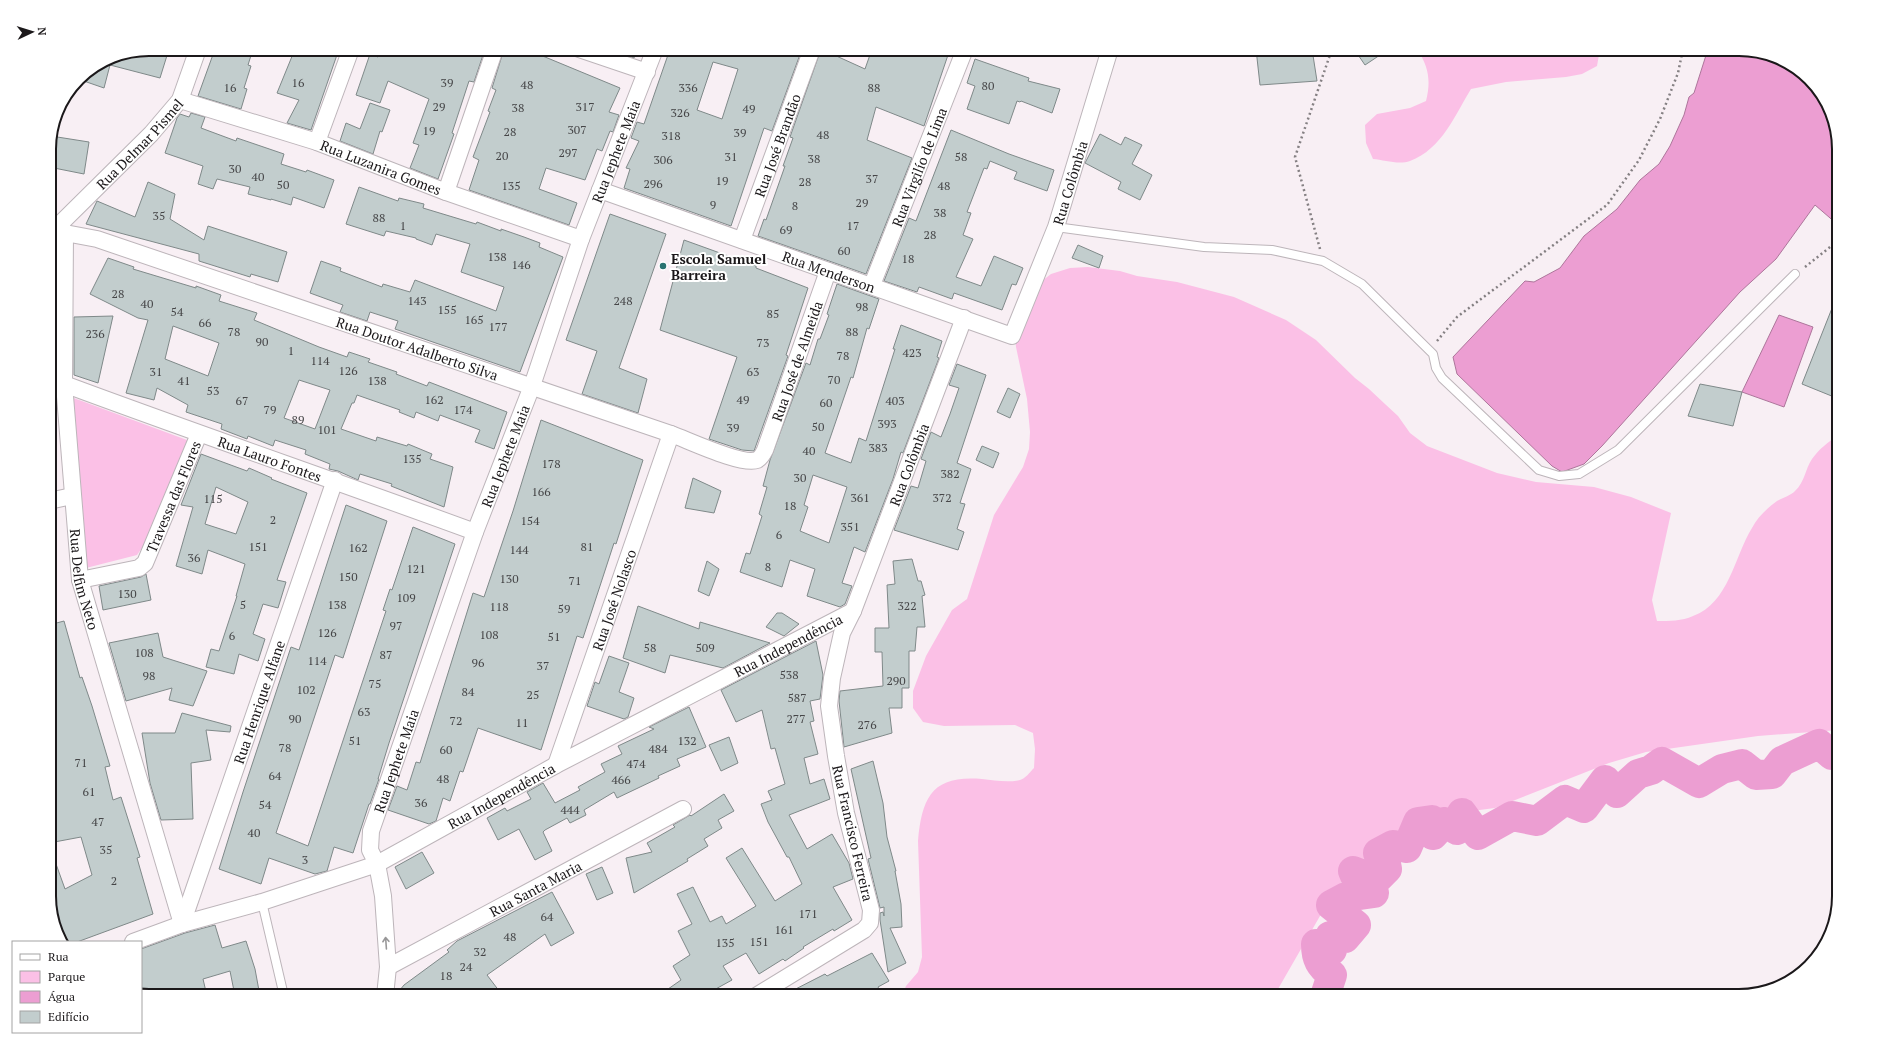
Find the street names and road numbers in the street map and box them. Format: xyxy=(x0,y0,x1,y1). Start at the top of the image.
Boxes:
street label: Rua José Brandão xyxy=(749,91,804,199)
street label: Rua Delmar Pismel xyxy=(91,94,187,193)
street label: Rua Jephete Maia xyxy=(587,97,644,205)
street label: Rua Virgilío de Lima xyxy=(886,104,951,229)
street label: Rua Luzanira Gomes xyxy=(318,135,444,199)
street label: Rua Colômbia xyxy=(1048,138,1091,227)
street label: Rua Menderson xyxy=(780,246,879,297)
street label: Rua José de Almeida xyxy=(766,298,826,424)
street label: Rua Doutor Adalberto Silva xyxy=(334,312,501,384)
street label: Rua Jephete Maia xyxy=(476,402,533,510)
street label: Rua Colômbia xyxy=(884,420,933,508)
street label: Rua Lauro Fontes xyxy=(216,431,325,486)
street label: Travessa das Flores xyxy=(141,438,205,555)
street label: Rua Delfim Neto xyxy=(66,528,104,632)
street label: Rua José Nolasco xyxy=(587,546,640,653)
street label: Rua Independência xyxy=(730,609,845,681)
street label: Rua Henrique Alfane xyxy=(228,637,289,766)
street label: Rua Jephete Maia xyxy=(369,706,422,815)
street label: Rua Independência xyxy=(444,758,558,833)
street label: Rua Francisco Ferreira xyxy=(828,763,878,903)
street label: Rua Santa Maria xyxy=(486,856,585,921)

